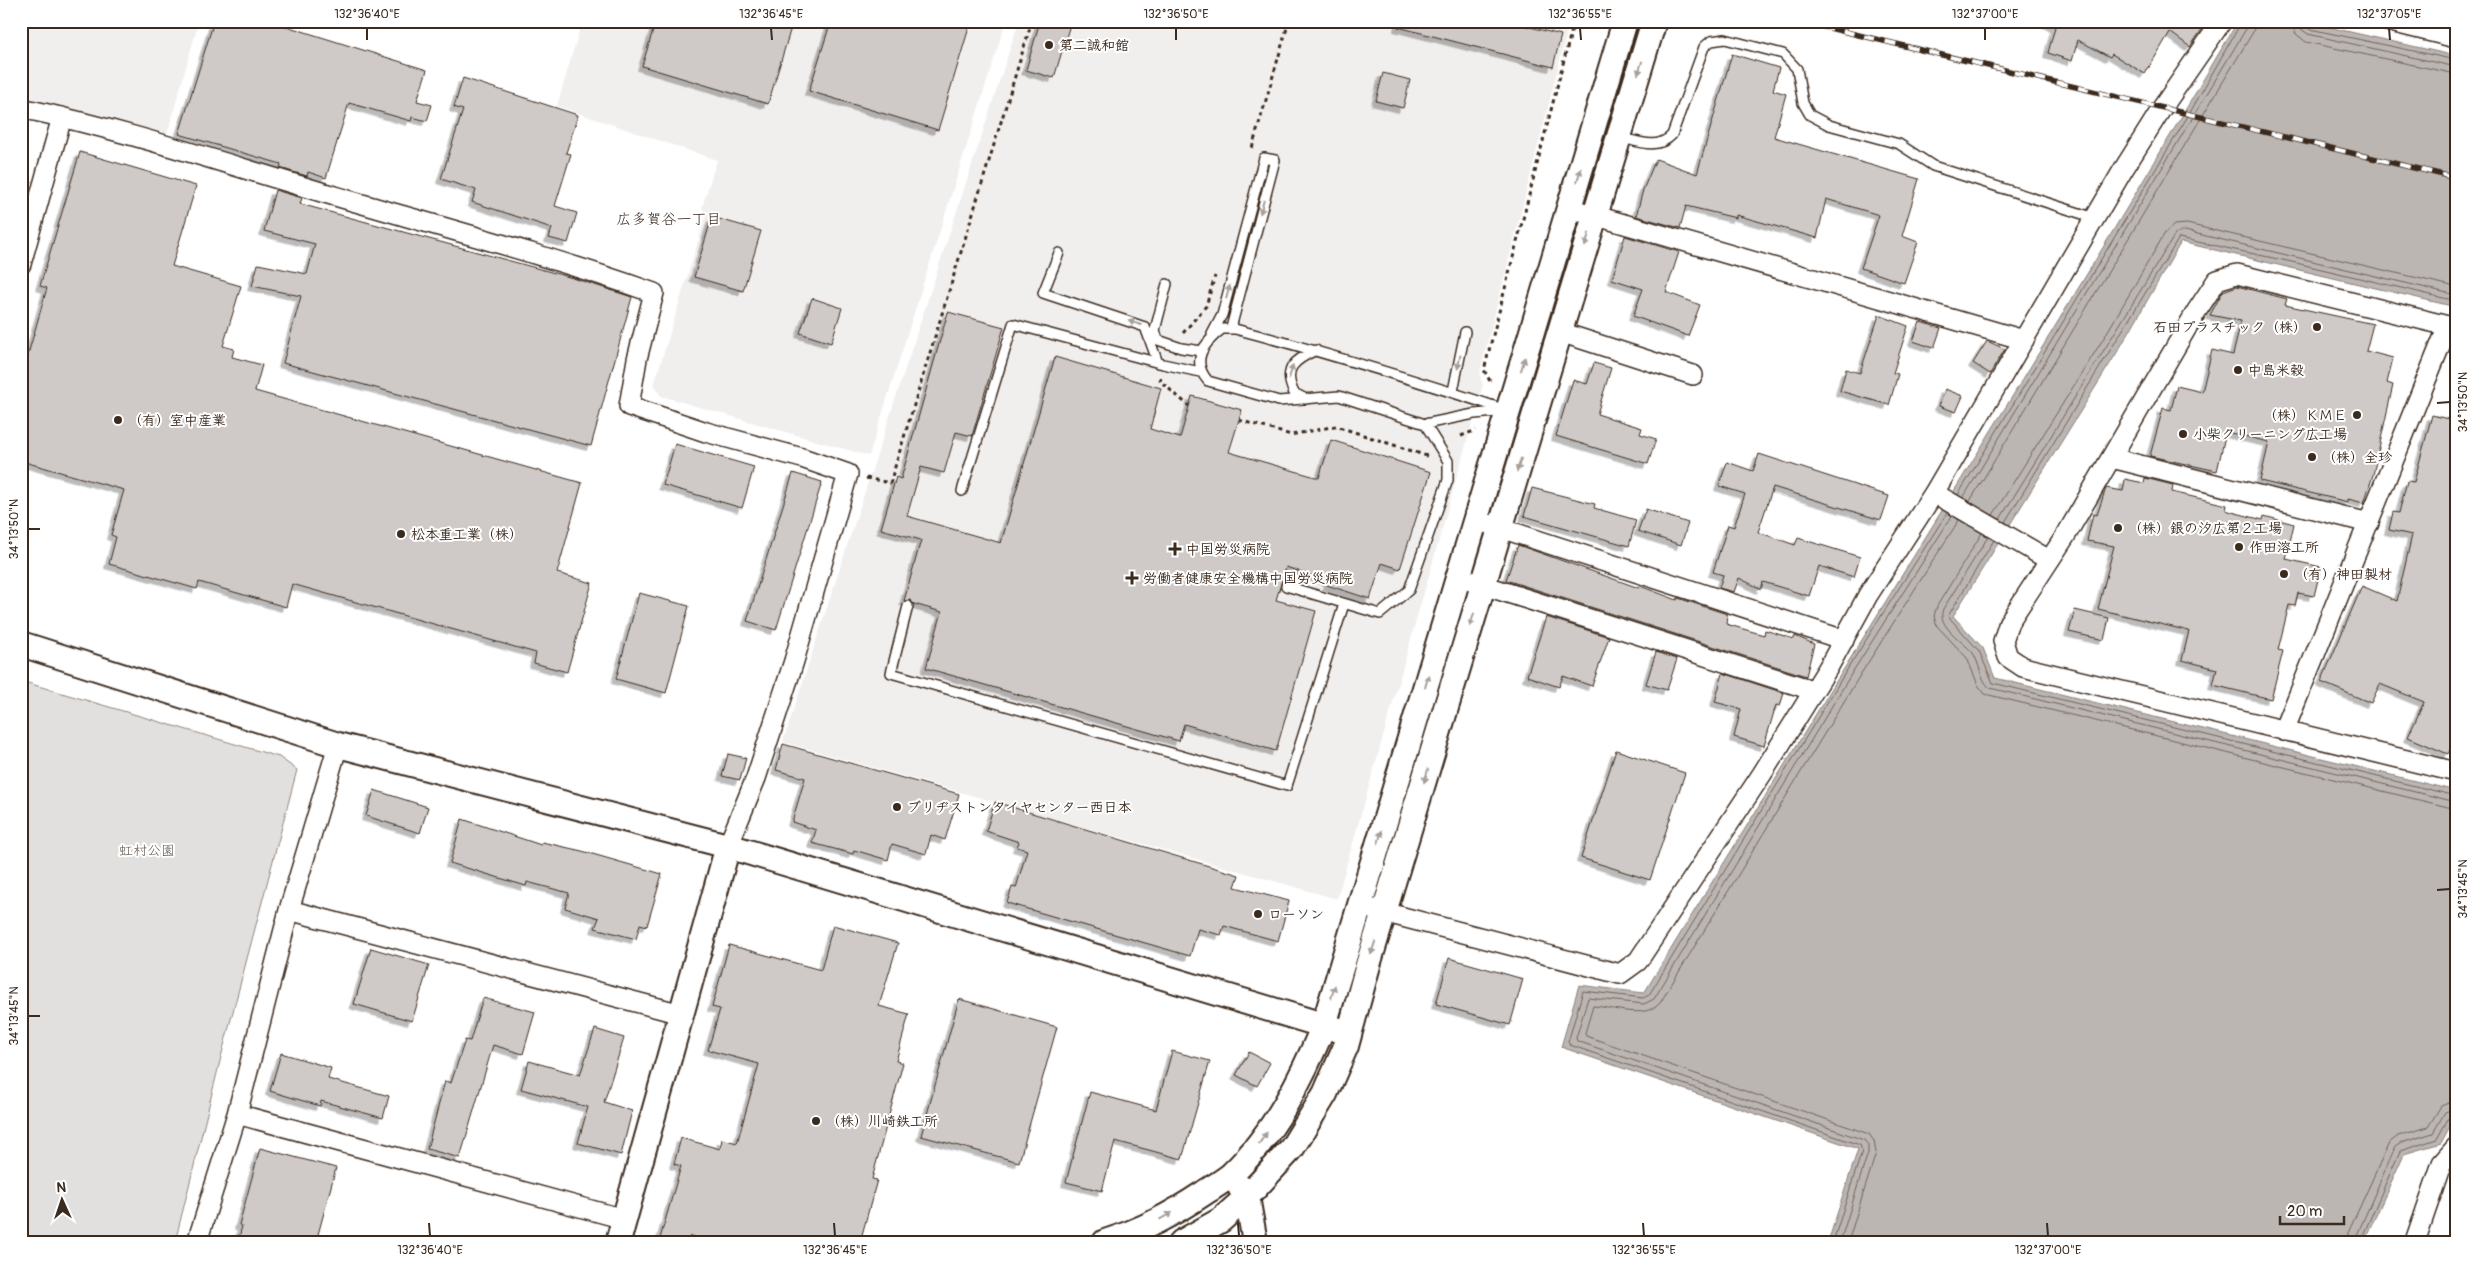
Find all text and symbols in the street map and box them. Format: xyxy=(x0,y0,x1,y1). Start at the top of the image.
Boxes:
text: 132°36'40"E xyxy=(334,7,400,22)
text: 132°36'45"E xyxy=(739,7,803,22)
text: 132°36'50"E xyxy=(1143,7,1209,22)
text: 132°36'55"E xyxy=(1548,7,1612,22)
text: 132°37'00"E xyxy=(1952,7,2018,22)
text: 132°37'05"E xyxy=(2357,7,2421,22)
place label: 第二誠和館 xyxy=(1059,37,1129,54)
marker: 第二誠和館 xyxy=(1043,39,1055,51)
one-way arrow xyxy=(1635,61,1643,76)
one-way arrow xyxy=(1576,167,1584,182)
one-way arrow xyxy=(1258,200,1266,215)
district label: 広多賀谷一丁目 xyxy=(616,210,722,229)
one-way arrow xyxy=(1583,233,1591,248)
one-way arrow xyxy=(1225,285,1233,300)
one-way arrow xyxy=(1127,319,1142,327)
place label: 石田プラスチック（株） xyxy=(2153,319,2307,336)
marker: 石田プラスチック（株） xyxy=(2311,321,2323,333)
one-way arrow xyxy=(1455,354,1463,369)
one-way arrow xyxy=(1519,356,1527,371)
place label: 中島米穀 xyxy=(2248,362,2304,379)
one-way arrow xyxy=(1288,364,1296,379)
marker: 中島米穀 xyxy=(2232,364,2244,376)
text: 34°13'50"N xyxy=(2456,372,2471,432)
place label: （株）ＫＭＥ xyxy=(2263,407,2347,424)
marker: （株）ＫＭＥ xyxy=(2351,409,2363,421)
place label: （有）室中産業 xyxy=(128,412,226,429)
marker: （有）室中産業 xyxy=(112,414,124,426)
place label: 小柴クリーニング広工場 xyxy=(2193,426,2347,443)
marker: 小柴クリーニング広工場 xyxy=(2177,428,2189,440)
place label: （株）全珍 xyxy=(2322,449,2393,466)
marker: （株）全珍 xyxy=(2306,451,2318,463)
one-way arrow xyxy=(1515,457,1523,472)
text: 34°13'50"N xyxy=(7,499,22,559)
place label: （株）銀の汐広第２工場 xyxy=(2128,520,2282,537)
marker: （株）銀の汐広第２工場 xyxy=(2112,522,2124,534)
place label: 松本重工業（株） xyxy=(411,526,523,543)
marker: 松本重工業（株） xyxy=(395,528,407,540)
place label: 作田溶工所 xyxy=(2249,539,2319,556)
place label: 中国労災病院 xyxy=(1186,541,1270,558)
marker: 作田溶工所 xyxy=(2233,541,2245,553)
marker: 中国労災病院 xyxy=(1168,542,1182,556)
place label: （有）神田製材 xyxy=(2294,566,2392,583)
marker: （有）神田製材 xyxy=(2278,568,2290,580)
place label: 労働者健康安全機構中国労災病院 xyxy=(1143,570,1353,587)
marker: 労働者健康安全機構中国労災病院 xyxy=(1125,571,1139,585)
one-way arrow xyxy=(1468,613,1476,628)
one-way arrow xyxy=(1424,674,1432,689)
one-way arrow xyxy=(1421,769,1429,784)
place label: ブリヂストンタイヤセンター西日本 xyxy=(907,799,1132,816)
marker: ブリヂストンタイヤセンター西日本 xyxy=(891,801,903,813)
one-way arrow xyxy=(1377,829,1385,844)
park label: 虹村公園 xyxy=(119,842,175,859)
text: 34°13'45"N xyxy=(2456,859,2471,919)
place label: ローソン xyxy=(1268,906,1324,923)
marker: ローソン xyxy=(1252,908,1264,920)
one-way arrow xyxy=(1369,941,1377,956)
one-way arrow xyxy=(1330,985,1338,1000)
text: 34°13'45"N xyxy=(7,986,22,1046)
place label: （株）川崎鉄工所 xyxy=(826,1113,938,1130)
marker: （株）川崎鉄工所 xyxy=(810,1115,822,1127)
one-way arrow xyxy=(1258,1131,1268,1145)
north arrow xyxy=(38,1176,88,1226)
text: N xyxy=(56,1179,67,1196)
scale bar xyxy=(2280,1193,2343,1225)
text: 20 m xyxy=(2287,1202,2322,1221)
one-way arrow xyxy=(1159,1212,1173,1221)
text: 132°36'40"E xyxy=(397,1243,463,1258)
text: 132°36'45"E xyxy=(803,1243,867,1258)
text: 132°36'50"E xyxy=(1206,1243,1272,1258)
text: 132°36'55"E xyxy=(1612,1243,1676,1258)
text: 132°37'00"E xyxy=(2015,1243,2081,1258)

